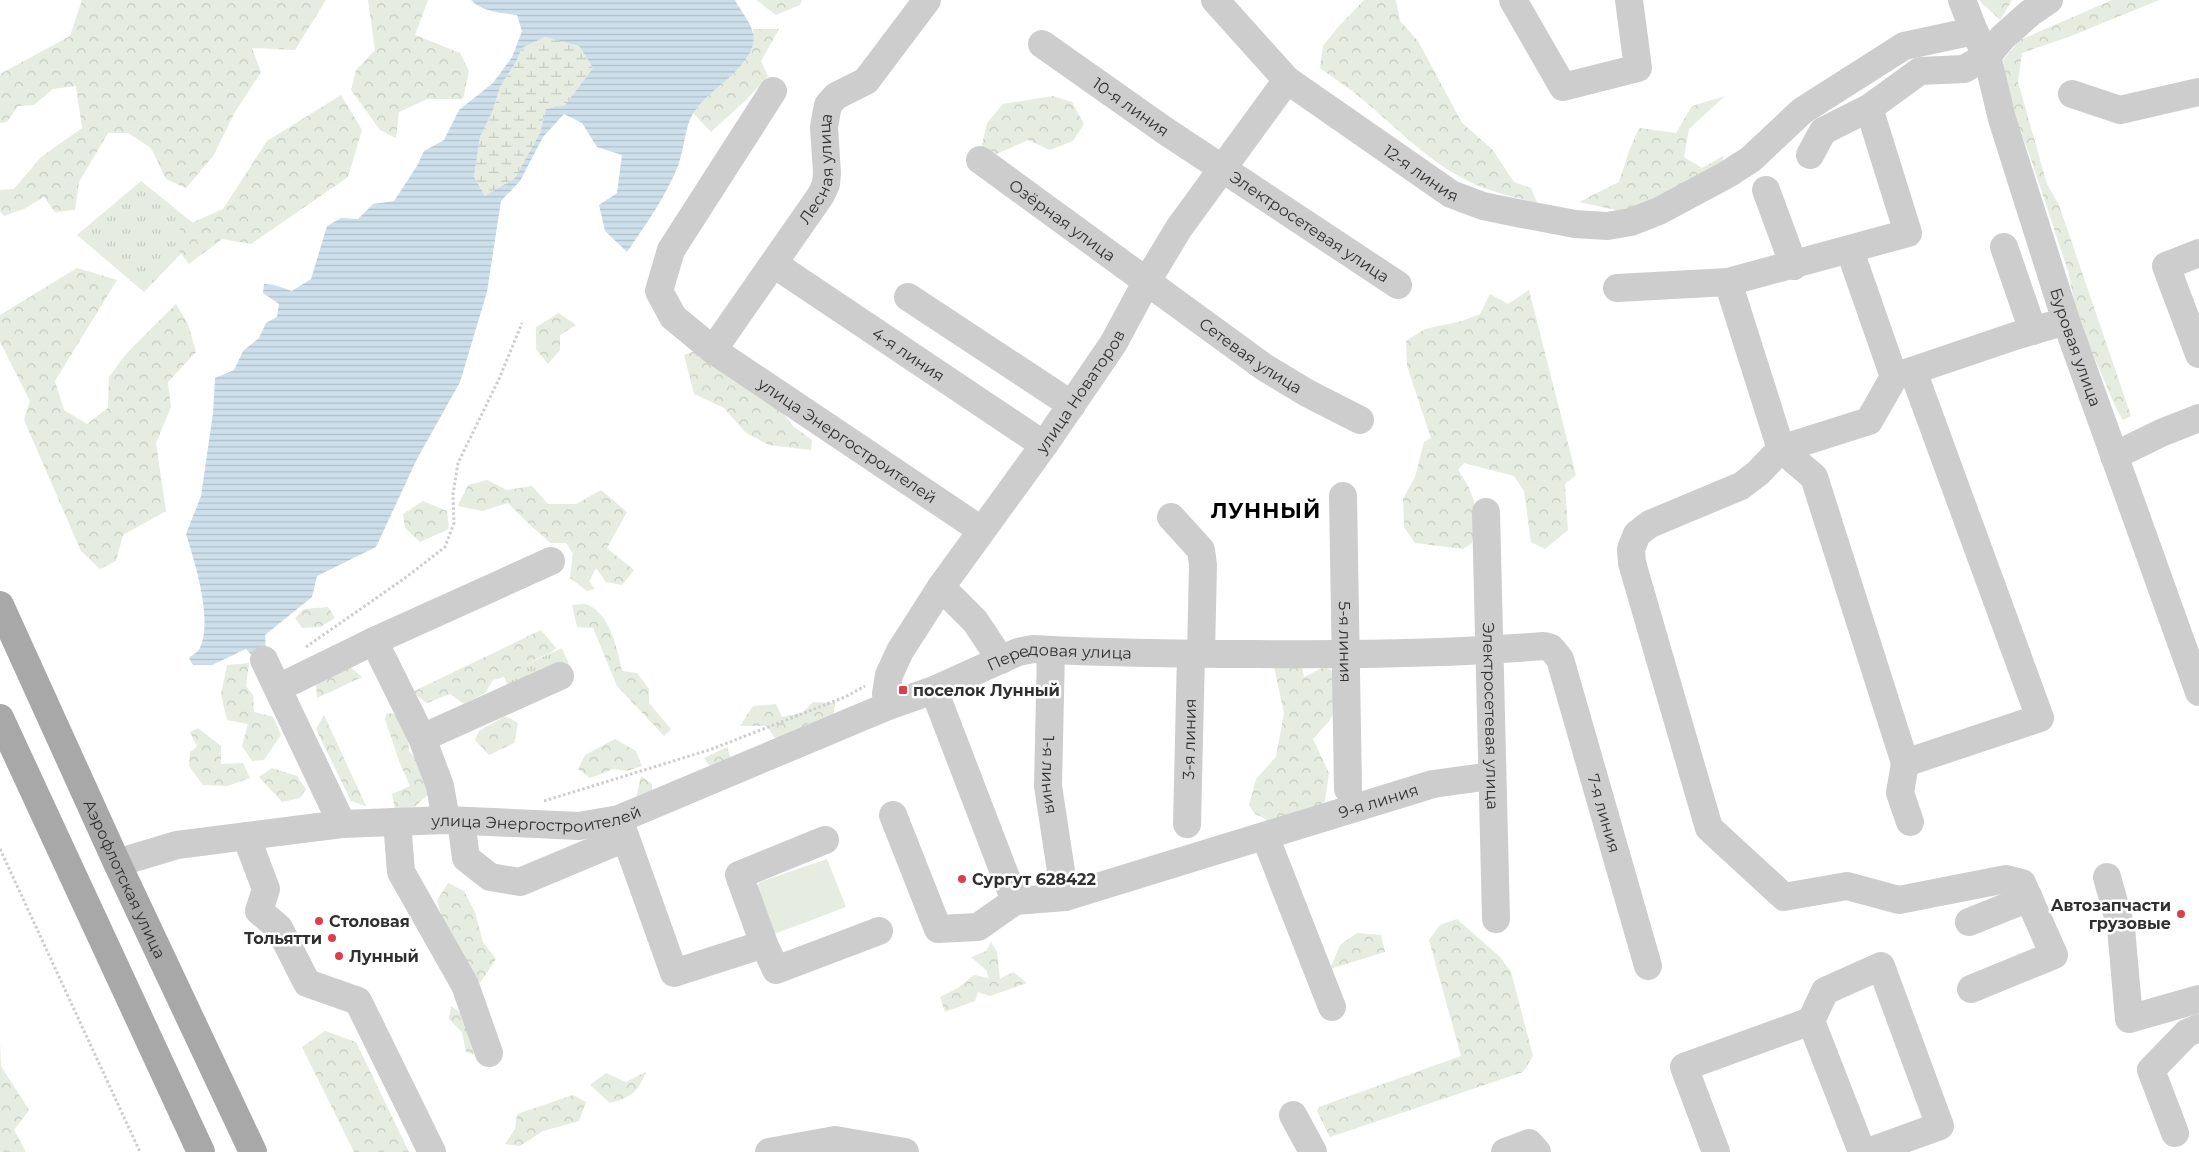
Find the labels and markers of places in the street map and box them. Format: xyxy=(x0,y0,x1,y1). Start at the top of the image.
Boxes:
place label: поселок Лунный xyxy=(913,681,1060,700)
marker: поселок Лунный xyxy=(897,684,909,696)
place label: Сургут 628422 xyxy=(972,870,1096,889)
marker: Сургут 628422 xyxy=(956,873,968,885)
place label: Автозапчасти грузовые xyxy=(2051,896,2171,933)
marker: Автозапчасти грузовые xyxy=(2175,908,2187,920)
place label: Столовая xyxy=(329,912,410,931)
marker: Столовая xyxy=(313,915,325,927)
place label: Тольятти xyxy=(244,929,322,948)
marker: Тольятти xyxy=(326,932,338,944)
place label: Лунный xyxy=(349,947,419,966)
marker: Лунный xyxy=(333,950,345,962)

